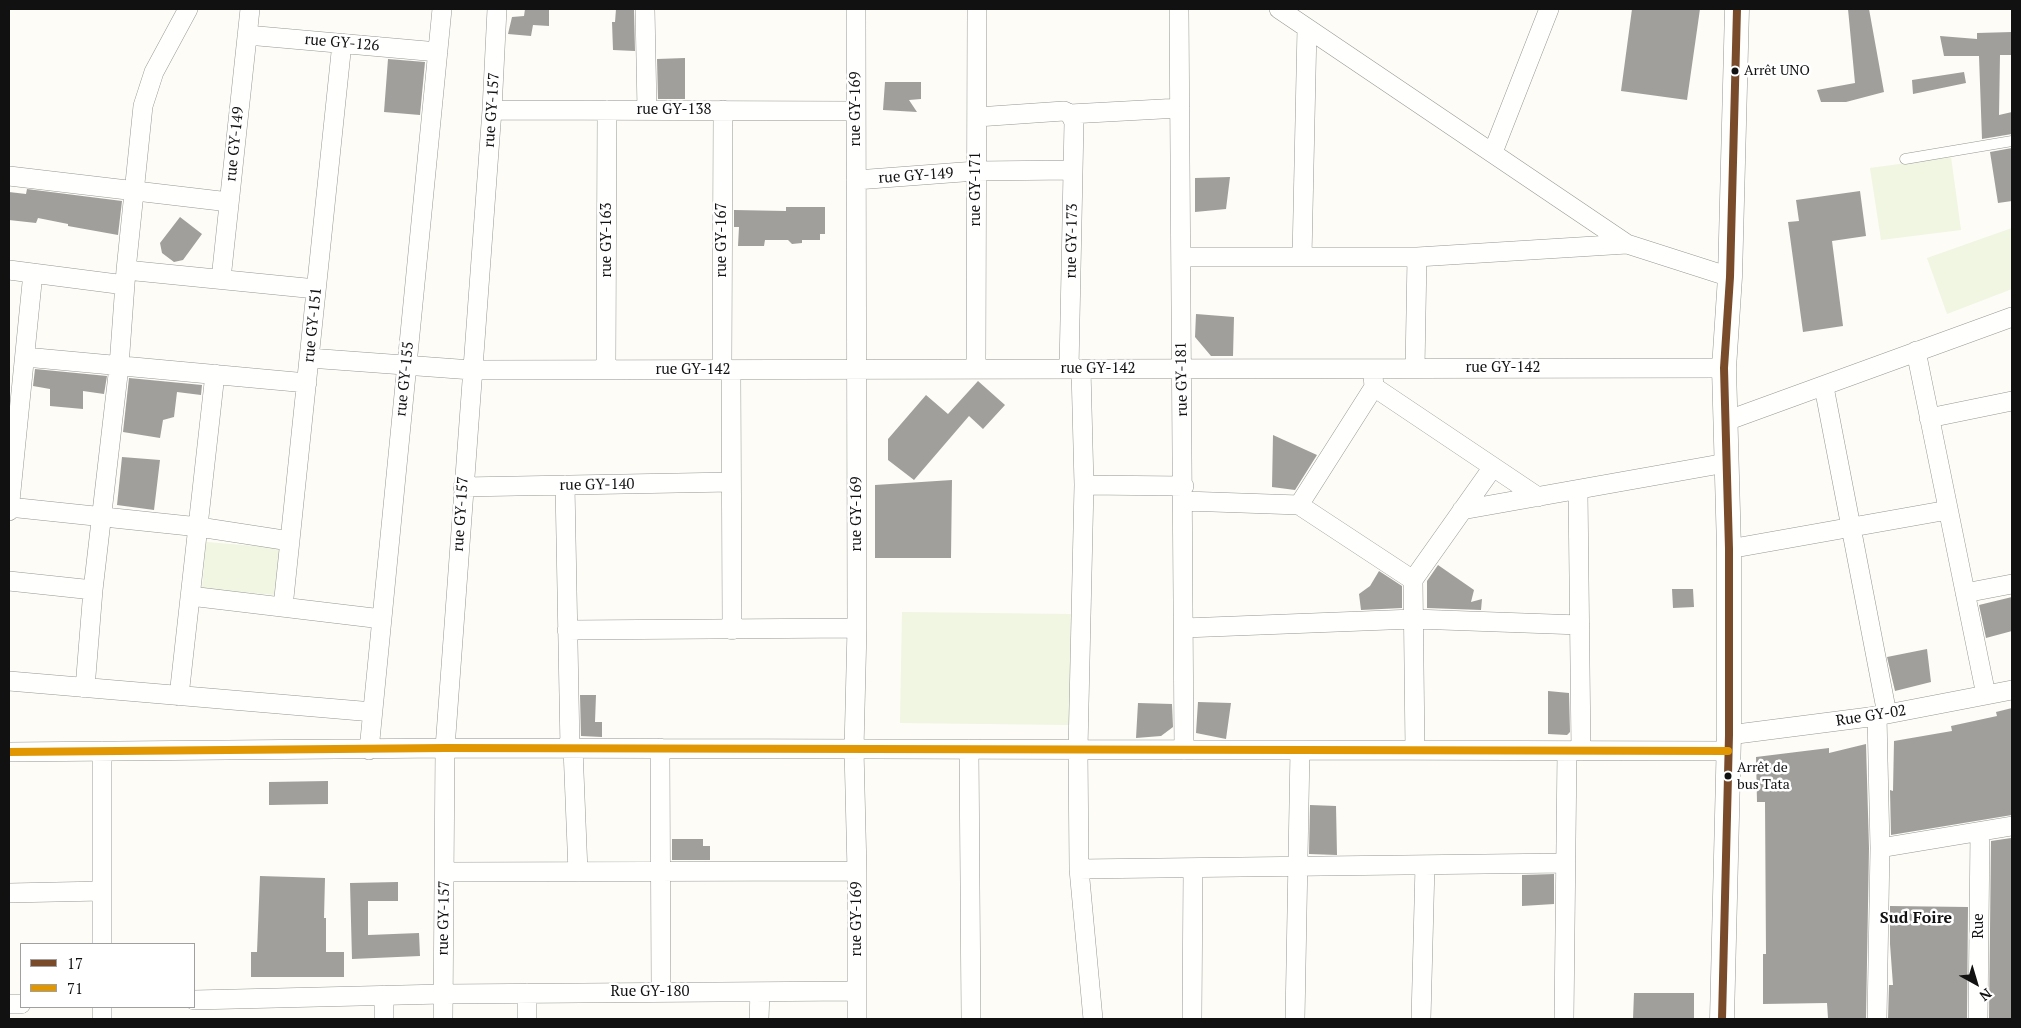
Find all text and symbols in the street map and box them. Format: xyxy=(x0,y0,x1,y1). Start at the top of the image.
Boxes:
street label: rue GY-126 xyxy=(304,31,380,55)
place label: Arrêt UNO xyxy=(1744,63,1810,79)
marker: Arrêt UNO xyxy=(1730,66,1740,76)
street label: rue GY-169 xyxy=(847,71,865,147)
street label: rue GY-157 xyxy=(480,72,504,148)
street label: rue GY-138 xyxy=(636,101,712,119)
street label: rue GY-149 xyxy=(222,106,248,182)
street label: rue GY-171 xyxy=(967,151,985,227)
street label: rue GY-149 xyxy=(878,164,954,188)
street label: rue GY-163 xyxy=(598,202,616,278)
street label: rue GY-167 xyxy=(713,202,731,278)
street label: rue GY-173 xyxy=(1062,203,1082,279)
street label: rue GY-151 xyxy=(300,287,326,363)
street label: rue GY-155 xyxy=(392,341,418,417)
street label: rue GY-181 xyxy=(1172,341,1192,417)
street label: rue GY-142 xyxy=(1465,359,1541,377)
street label: rue GY-142 xyxy=(1060,360,1136,378)
street label: rue GY-142 xyxy=(655,361,731,379)
street label: rue GY-140 xyxy=(559,475,635,495)
street label: rue GY-157 xyxy=(449,476,473,552)
street label: rue GY-169 xyxy=(848,476,866,552)
street label: Rue GY-02 xyxy=(1835,702,1907,730)
place label: Arrêt de bus Tata xyxy=(1737,760,1790,792)
marker: Arrêt de bus Tata xyxy=(1723,771,1733,781)
street label: rue GY-157 xyxy=(434,880,454,956)
street label: rue GY-169 xyxy=(848,881,866,957)
district label: Sud Foire xyxy=(1880,908,1952,928)
street label: Rue xyxy=(1970,913,1988,939)
legend xyxy=(20,943,195,1008)
text: 17 xyxy=(67,953,83,973)
north arrow xyxy=(1951,958,2001,1008)
text: 71 xyxy=(67,978,83,998)
street label: Rue GY-180 xyxy=(611,983,689,1001)
text: N xyxy=(1976,984,1996,1006)

